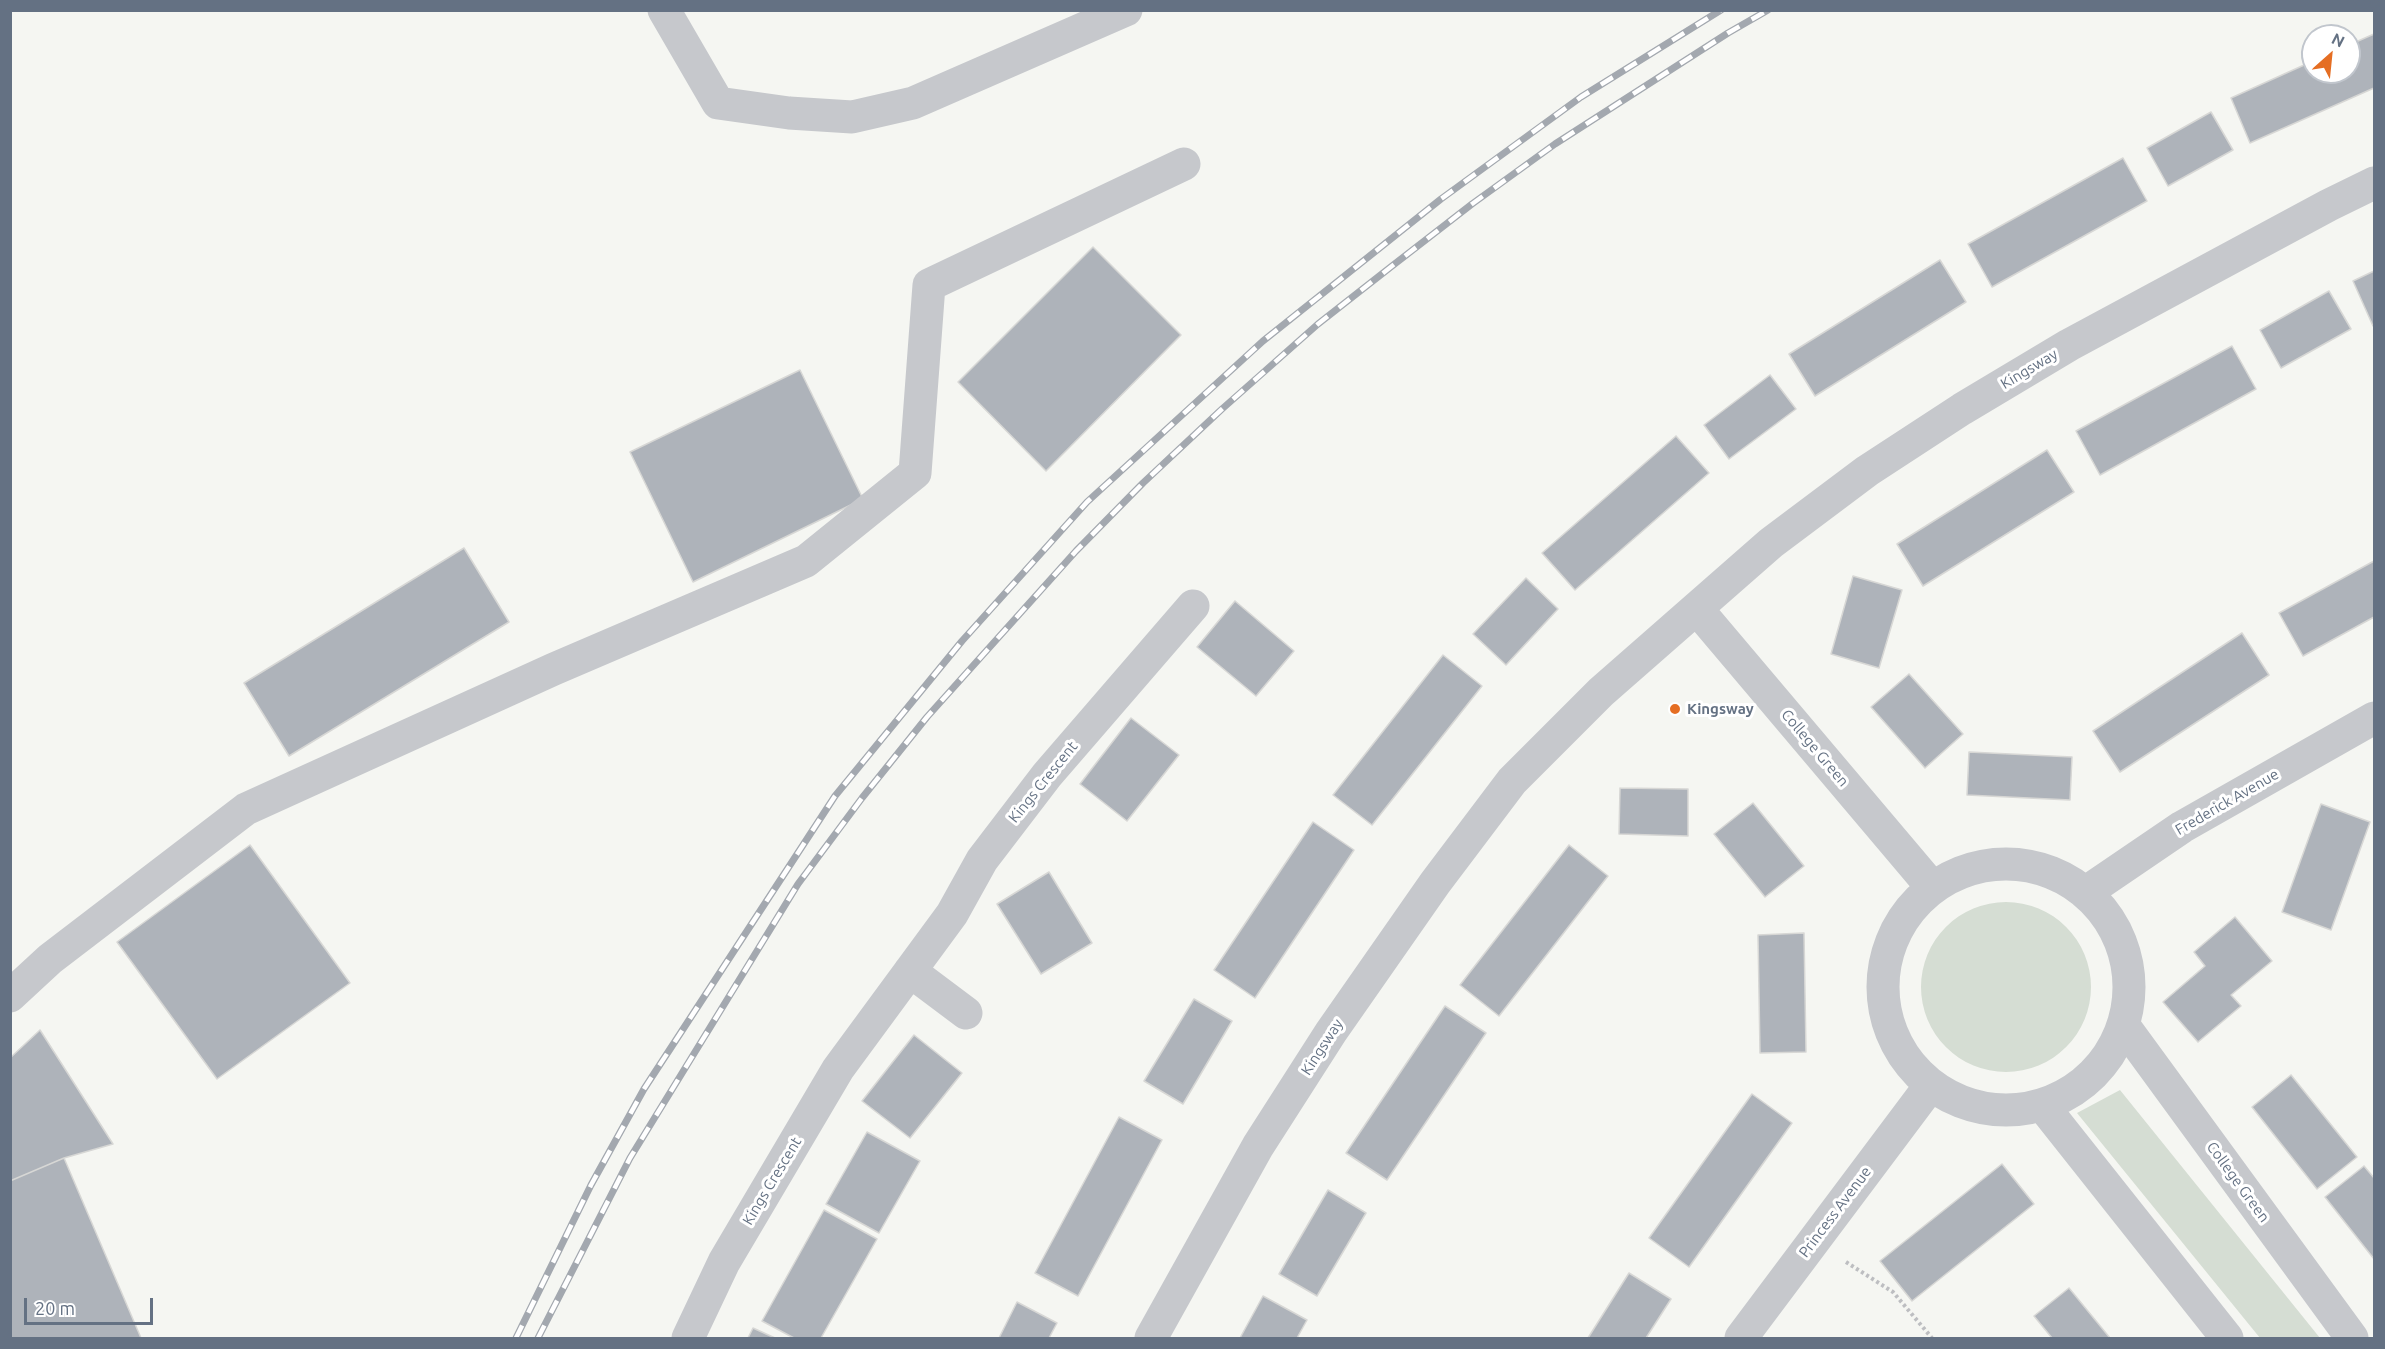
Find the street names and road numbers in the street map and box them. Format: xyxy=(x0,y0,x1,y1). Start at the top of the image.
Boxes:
street label: Kingsway xyxy=(1997,345,2061,393)
street label: College Green xyxy=(1778,706,1852,790)
street label: Kings Crescent xyxy=(1005,738,1081,826)
street label: Frederick Avenue xyxy=(2172,765,2282,839)
street label: Kingsway xyxy=(1297,1016,1347,1078)
street label: Kings Crescent xyxy=(739,1134,805,1228)
street label: College Green xyxy=(2203,1138,2273,1226)
street label: Princess Avenue xyxy=(1795,1163,1875,1261)

